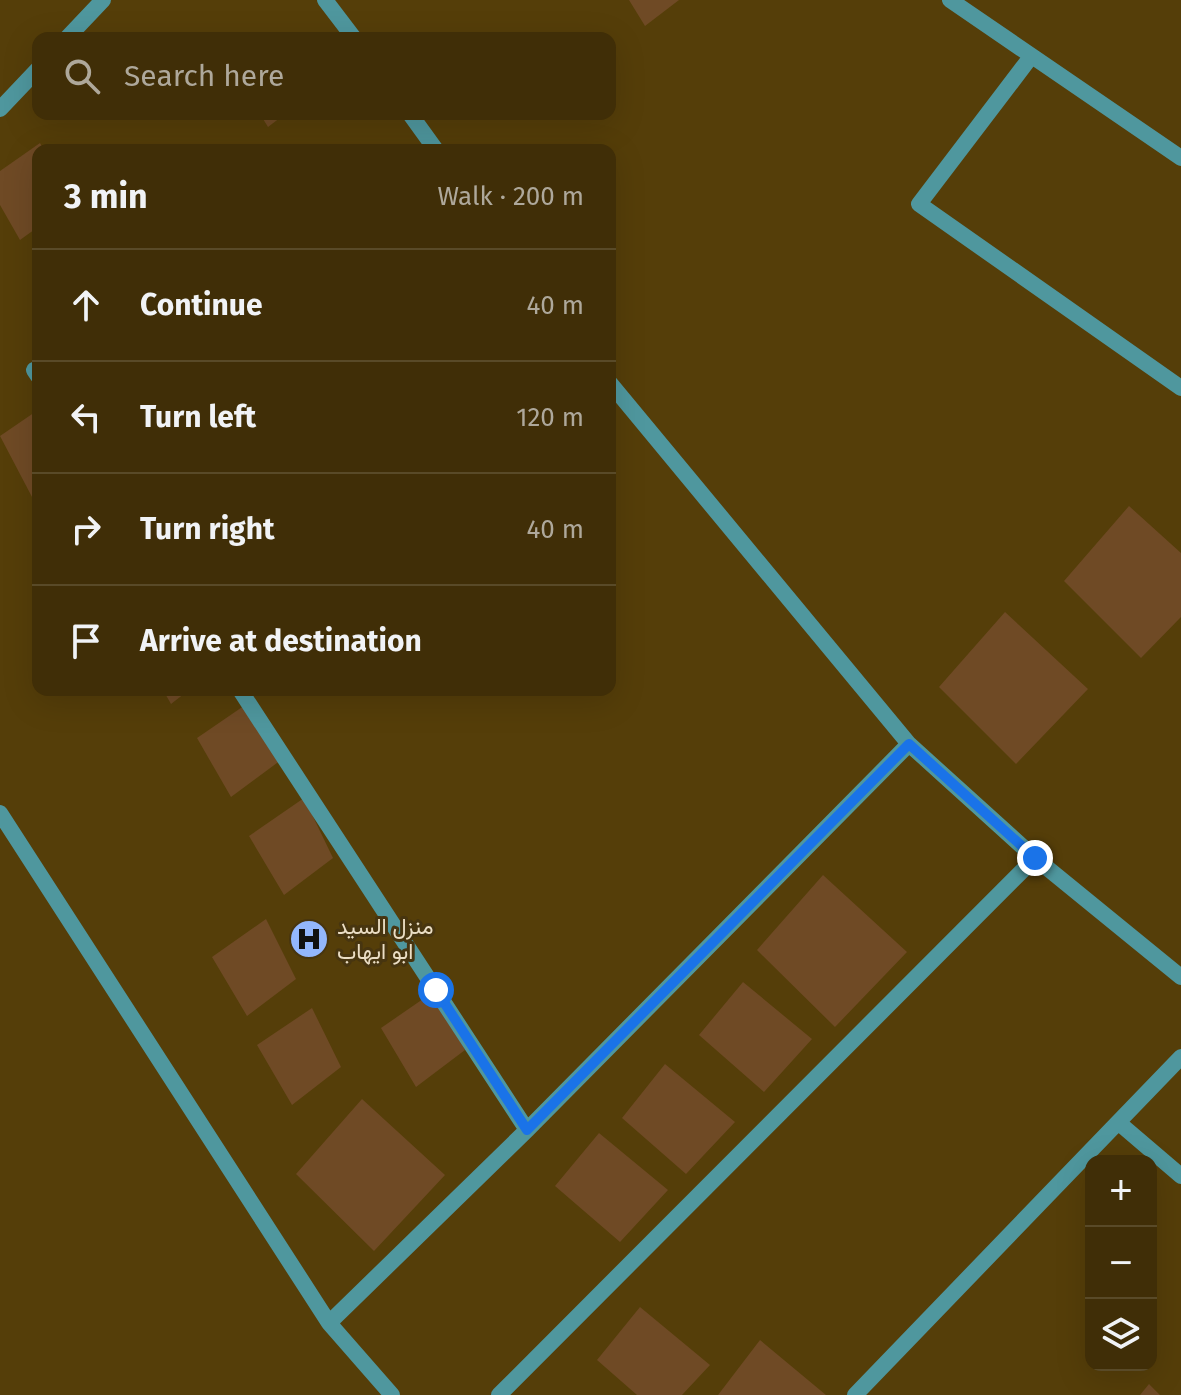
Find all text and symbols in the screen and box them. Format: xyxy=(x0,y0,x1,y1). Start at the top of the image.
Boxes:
search box xyxy=(32,32,616,120)
icon: search xyxy=(60,54,104,98)
text: Search here xyxy=(124,58,284,94)
text: 3 min xyxy=(64,176,148,217)
text: Walk · 200 m xyxy=(437,181,584,212)
icon: ahead xyxy=(64,283,108,327)
text: Continue xyxy=(140,287,263,323)
text: 40 m xyxy=(526,290,584,321)
icon: left xyxy=(64,395,108,439)
text: Turn left xyxy=(140,399,256,435)
text: 120 m xyxy=(516,402,584,433)
icon: right xyxy=(64,507,108,551)
text: Turn right xyxy=(140,511,275,547)
text: 40 m xyxy=(526,514,584,545)
icon: arrive xyxy=(64,619,108,663)
text: Arrive at destination xyxy=(140,623,422,659)
route end xyxy=(1017,840,1053,876)
place label: منزل السيد ابو ايهاب xyxy=(337,913,434,965)
hospital icon: منزل السيد ابو ايهاب xyxy=(288,918,330,960)
route start xyxy=(418,972,454,1008)
map controls xyxy=(1085,1155,1157,1371)
button: + xyxy=(1085,1155,1157,1227)
button: − xyxy=(1085,1227,1157,1299)
button: layers xyxy=(1085,1299,1157,1371)

